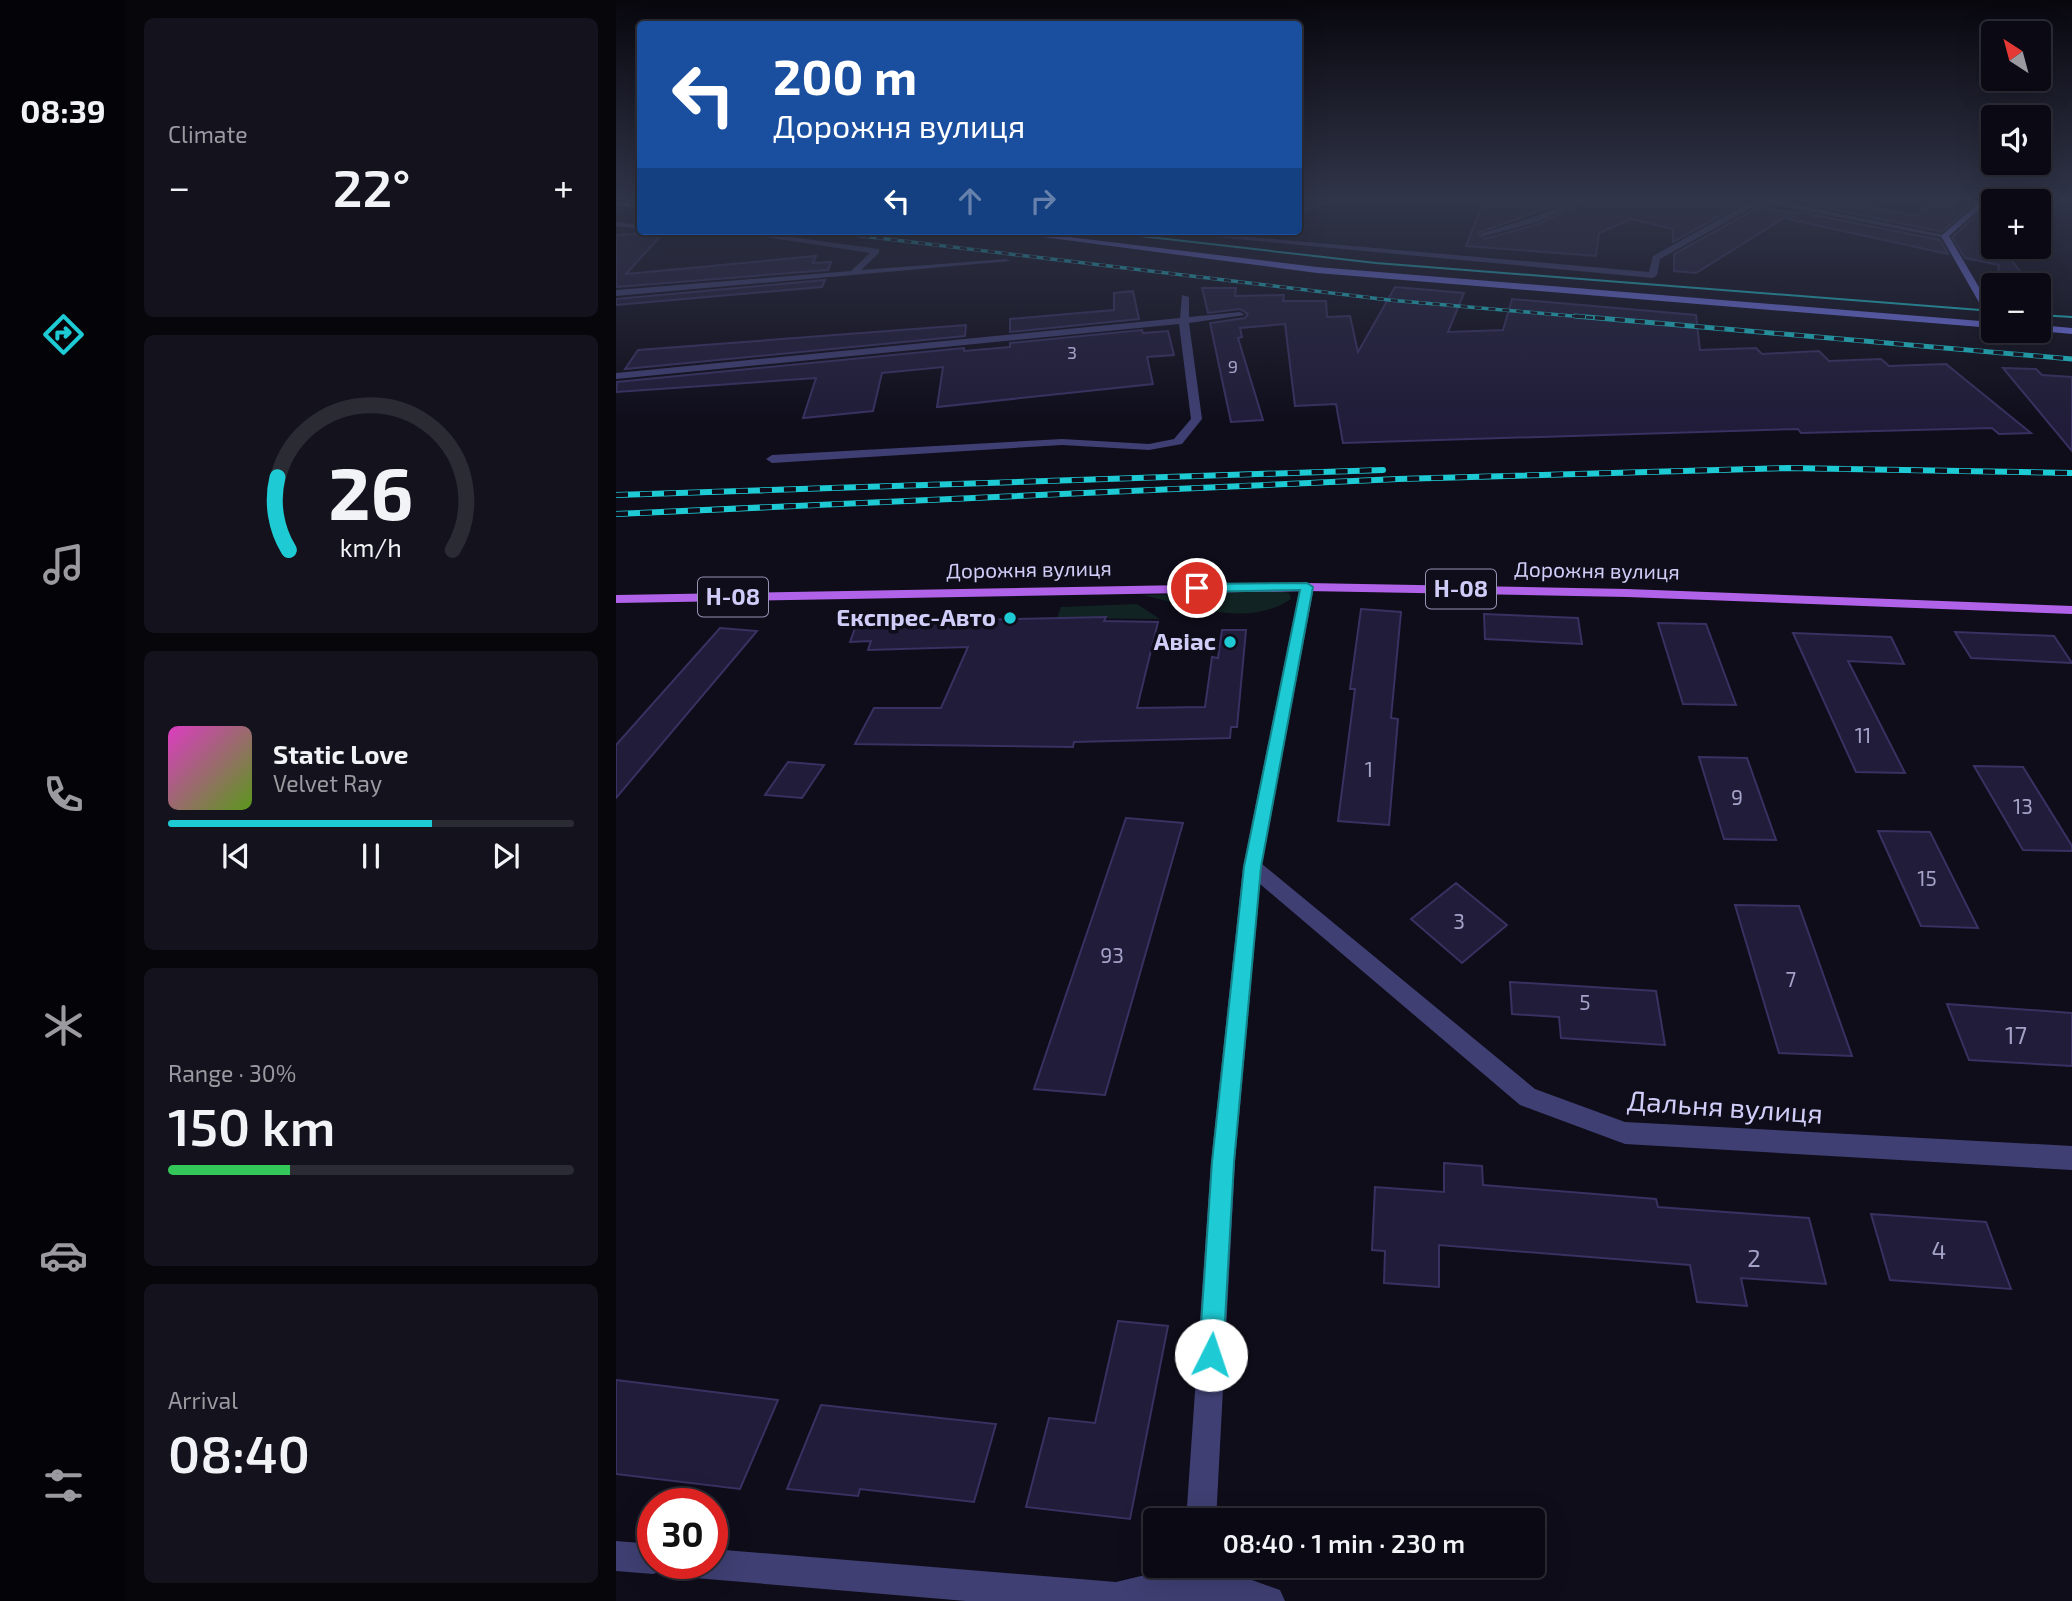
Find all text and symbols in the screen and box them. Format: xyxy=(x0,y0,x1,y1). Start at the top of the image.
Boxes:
north arrow xyxy=(1981,21,2051,91)
map controls xyxy=(1981,21,2051,343)
text: 200 m xyxy=(773,46,917,105)
icon: left xyxy=(658,49,749,140)
text: 08:39 xyxy=(20,91,106,129)
button: sound xyxy=(1981,105,2051,175)
text: Дорожня вулиця xyxy=(773,106,1025,144)
text: Climate xyxy=(168,120,248,148)
text: 22° xyxy=(333,155,411,217)
text: − xyxy=(168,163,190,209)
text: + xyxy=(553,163,574,209)
icon: left xyxy=(878,182,916,220)
icon: ahead xyxy=(951,182,989,220)
icon: right xyxy=(1024,182,1062,220)
button: + xyxy=(1981,189,2051,259)
button: − xyxy=(1981,273,2051,343)
icon: directions xyxy=(39,310,88,359)
house number: 3 xyxy=(1067,341,1077,363)
house number: 9 xyxy=(1228,355,1238,377)
text: 26 xyxy=(328,447,414,535)
text: km/h xyxy=(340,532,402,562)
icon: music xyxy=(39,540,88,589)
street label: Дорожня вулиця xyxy=(946,555,1112,583)
street label: Дорожня вулиця xyxy=(1514,556,1680,584)
pin xyxy=(1167,558,1227,618)
icon: arrive xyxy=(1178,569,1216,607)
road number: Н-08 xyxy=(1426,569,1496,608)
road number: Н-08 xyxy=(698,578,768,617)
place label: Експрес-Авто xyxy=(836,602,996,631)
marker: Експрес-Авто xyxy=(1002,610,1018,626)
place label: Авіас xyxy=(1154,626,1216,655)
marker: Авіас xyxy=(1222,634,1238,650)
house number: 11 xyxy=(1855,722,1871,747)
text: Static Love xyxy=(273,738,409,769)
house number: 1 xyxy=(1365,756,1373,781)
text: Velvet Ray xyxy=(273,769,382,797)
icon: phone xyxy=(39,770,88,819)
house number: 9 xyxy=(1731,784,1743,809)
house number: 13 xyxy=(2013,793,2033,818)
icon: previous xyxy=(217,837,255,875)
icon: pause xyxy=(352,837,390,875)
icon: next xyxy=(487,837,525,875)
house number: 15 xyxy=(1917,865,1937,890)
house number: 3 xyxy=(1453,908,1465,933)
house number: 93 xyxy=(1100,942,1124,967)
house number: 7 xyxy=(1786,966,1797,991)
house number: 5 xyxy=(1579,989,1591,1014)
icon: climate xyxy=(39,1001,88,1050)
house number: 17 xyxy=(2005,1020,2027,1049)
text: Range · 30% xyxy=(168,1059,296,1087)
street label: Дальня вулиця xyxy=(1626,1082,1824,1130)
text: 150 km xyxy=(168,1094,335,1156)
icon: car xyxy=(39,1231,88,1280)
house number: 4 xyxy=(1932,1235,1946,1264)
house number: 2 xyxy=(1747,1243,1761,1272)
position arrow xyxy=(1174,1318,1248,1392)
text: Arrival xyxy=(168,1386,238,1414)
text: 08:40 xyxy=(168,1421,310,1483)
icon: filters xyxy=(39,1461,88,1510)
speed limit sign: 30 xyxy=(637,1488,728,1579)
text: 08:40 · 1 min · 230 m xyxy=(1223,1527,1465,1558)

